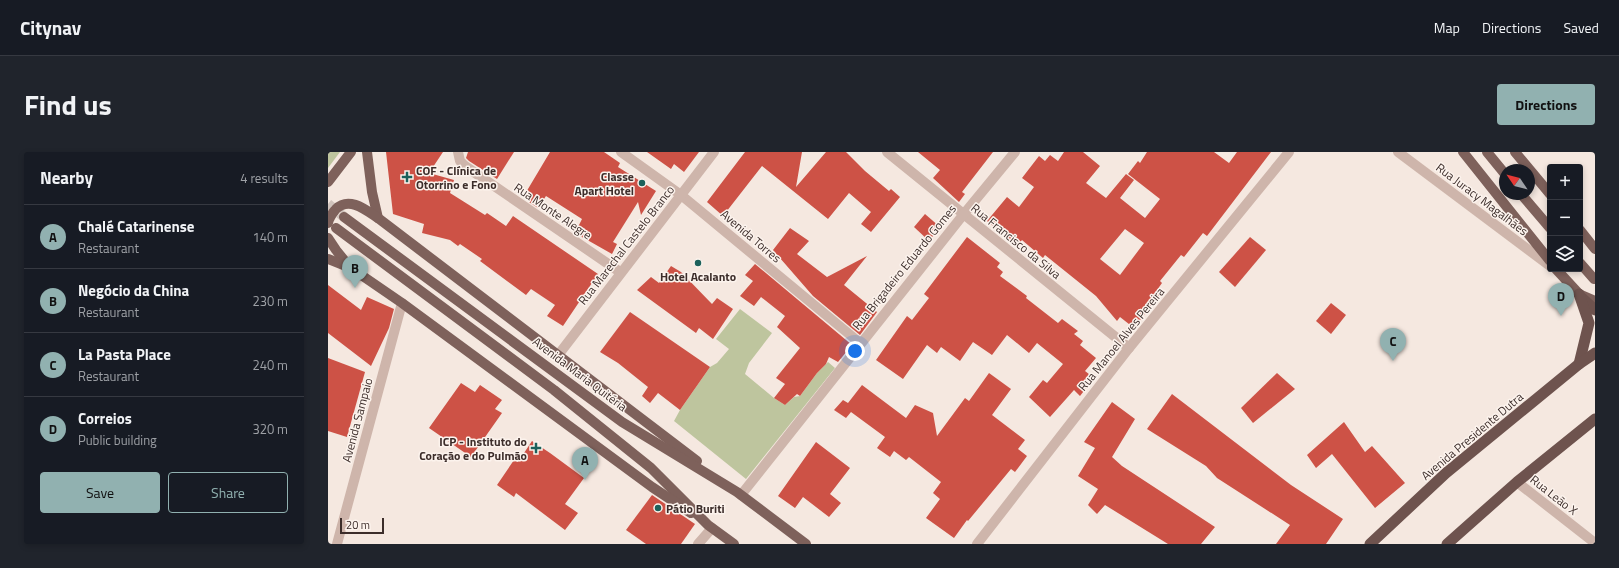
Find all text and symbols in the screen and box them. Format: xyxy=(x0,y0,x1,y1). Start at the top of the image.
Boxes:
text: Citynav xyxy=(20,13,81,42)
text: Map xyxy=(1434,17,1460,38)
text: Directions xyxy=(1482,17,1541,38)
text: Saved xyxy=(1563,17,1599,38)
text: Find us xyxy=(24,83,112,126)
button: Directions xyxy=(1497,84,1595,125)
street label: Rua Juracy Magalhães xyxy=(1432,158,1532,240)
place label: COF - Clínica de Otorrino e Fono xyxy=(416,161,497,194)
north arrow xyxy=(1499,164,1535,200)
map controls xyxy=(1547,164,1583,272)
button: + xyxy=(1547,164,1583,200)
text: Nearby xyxy=(40,165,93,191)
place label: Classe Apart Hotel xyxy=(574,167,634,200)
text: 4 results xyxy=(240,168,288,188)
marker: COF - Clínica de Otorrino e Fono xyxy=(401,171,413,183)
street label: Rua Monte Alegre xyxy=(510,178,596,244)
marker: Classe Apart Hotel xyxy=(637,178,647,188)
street label: Rua Marechal Castelo Branco xyxy=(573,181,679,309)
street label: Rua Francisco da Silva xyxy=(967,199,1065,283)
street label: Rua Brigadeiro Eduardo Gomes xyxy=(847,200,961,334)
button: − xyxy=(1547,200,1583,236)
street label: Avenida Torres xyxy=(717,205,786,267)
text: Chalé Catarinense xyxy=(78,215,194,238)
text: A xyxy=(49,227,57,247)
text: 140 m xyxy=(252,227,288,247)
button: layers xyxy=(1547,236,1583,272)
text: Restaurant xyxy=(78,238,139,258)
pin: B xyxy=(342,255,368,288)
marker: Hotel Acalanto xyxy=(693,258,703,268)
place label: Hotel Acalanto xyxy=(660,267,736,286)
text: Negócio da China xyxy=(78,279,189,302)
street label: Rua Manoel Alves Pereira xyxy=(1073,283,1169,395)
pin: D xyxy=(1548,283,1574,316)
text: B xyxy=(49,291,57,311)
text: 230 m xyxy=(252,291,288,311)
text: Restaurant xyxy=(78,302,139,322)
pin: C xyxy=(1380,328,1406,361)
street label: Avenida Maria Quitéria xyxy=(529,332,631,416)
your location xyxy=(845,341,865,361)
text: La Pasta Place xyxy=(78,343,171,366)
text: C xyxy=(49,355,57,375)
text: 240 m xyxy=(252,355,288,375)
text: Restaurant xyxy=(78,366,139,386)
street label: Avenida Sampaio xyxy=(337,376,377,464)
street label: Avenida Presidente Dutra xyxy=(1417,387,1527,485)
text: Correios xyxy=(78,407,132,430)
text: D xyxy=(49,419,57,439)
text: 320 m xyxy=(252,419,288,439)
text: Public building xyxy=(78,430,157,450)
place label: ICP - Instituto do Coração e do Pulmão xyxy=(419,432,527,465)
marker: ICP - Instituto do Coração e do Pulmão xyxy=(530,442,542,454)
pin: A xyxy=(572,447,598,480)
street label: Rua Leão X xyxy=(1526,470,1582,520)
button: Save xyxy=(40,472,160,513)
button: Share xyxy=(168,472,288,513)
place label: Pátio Buriti xyxy=(666,499,725,518)
marker: Pátio Buriti xyxy=(653,503,663,513)
scale bar xyxy=(340,516,384,535)
text: 20 m xyxy=(346,517,370,533)

